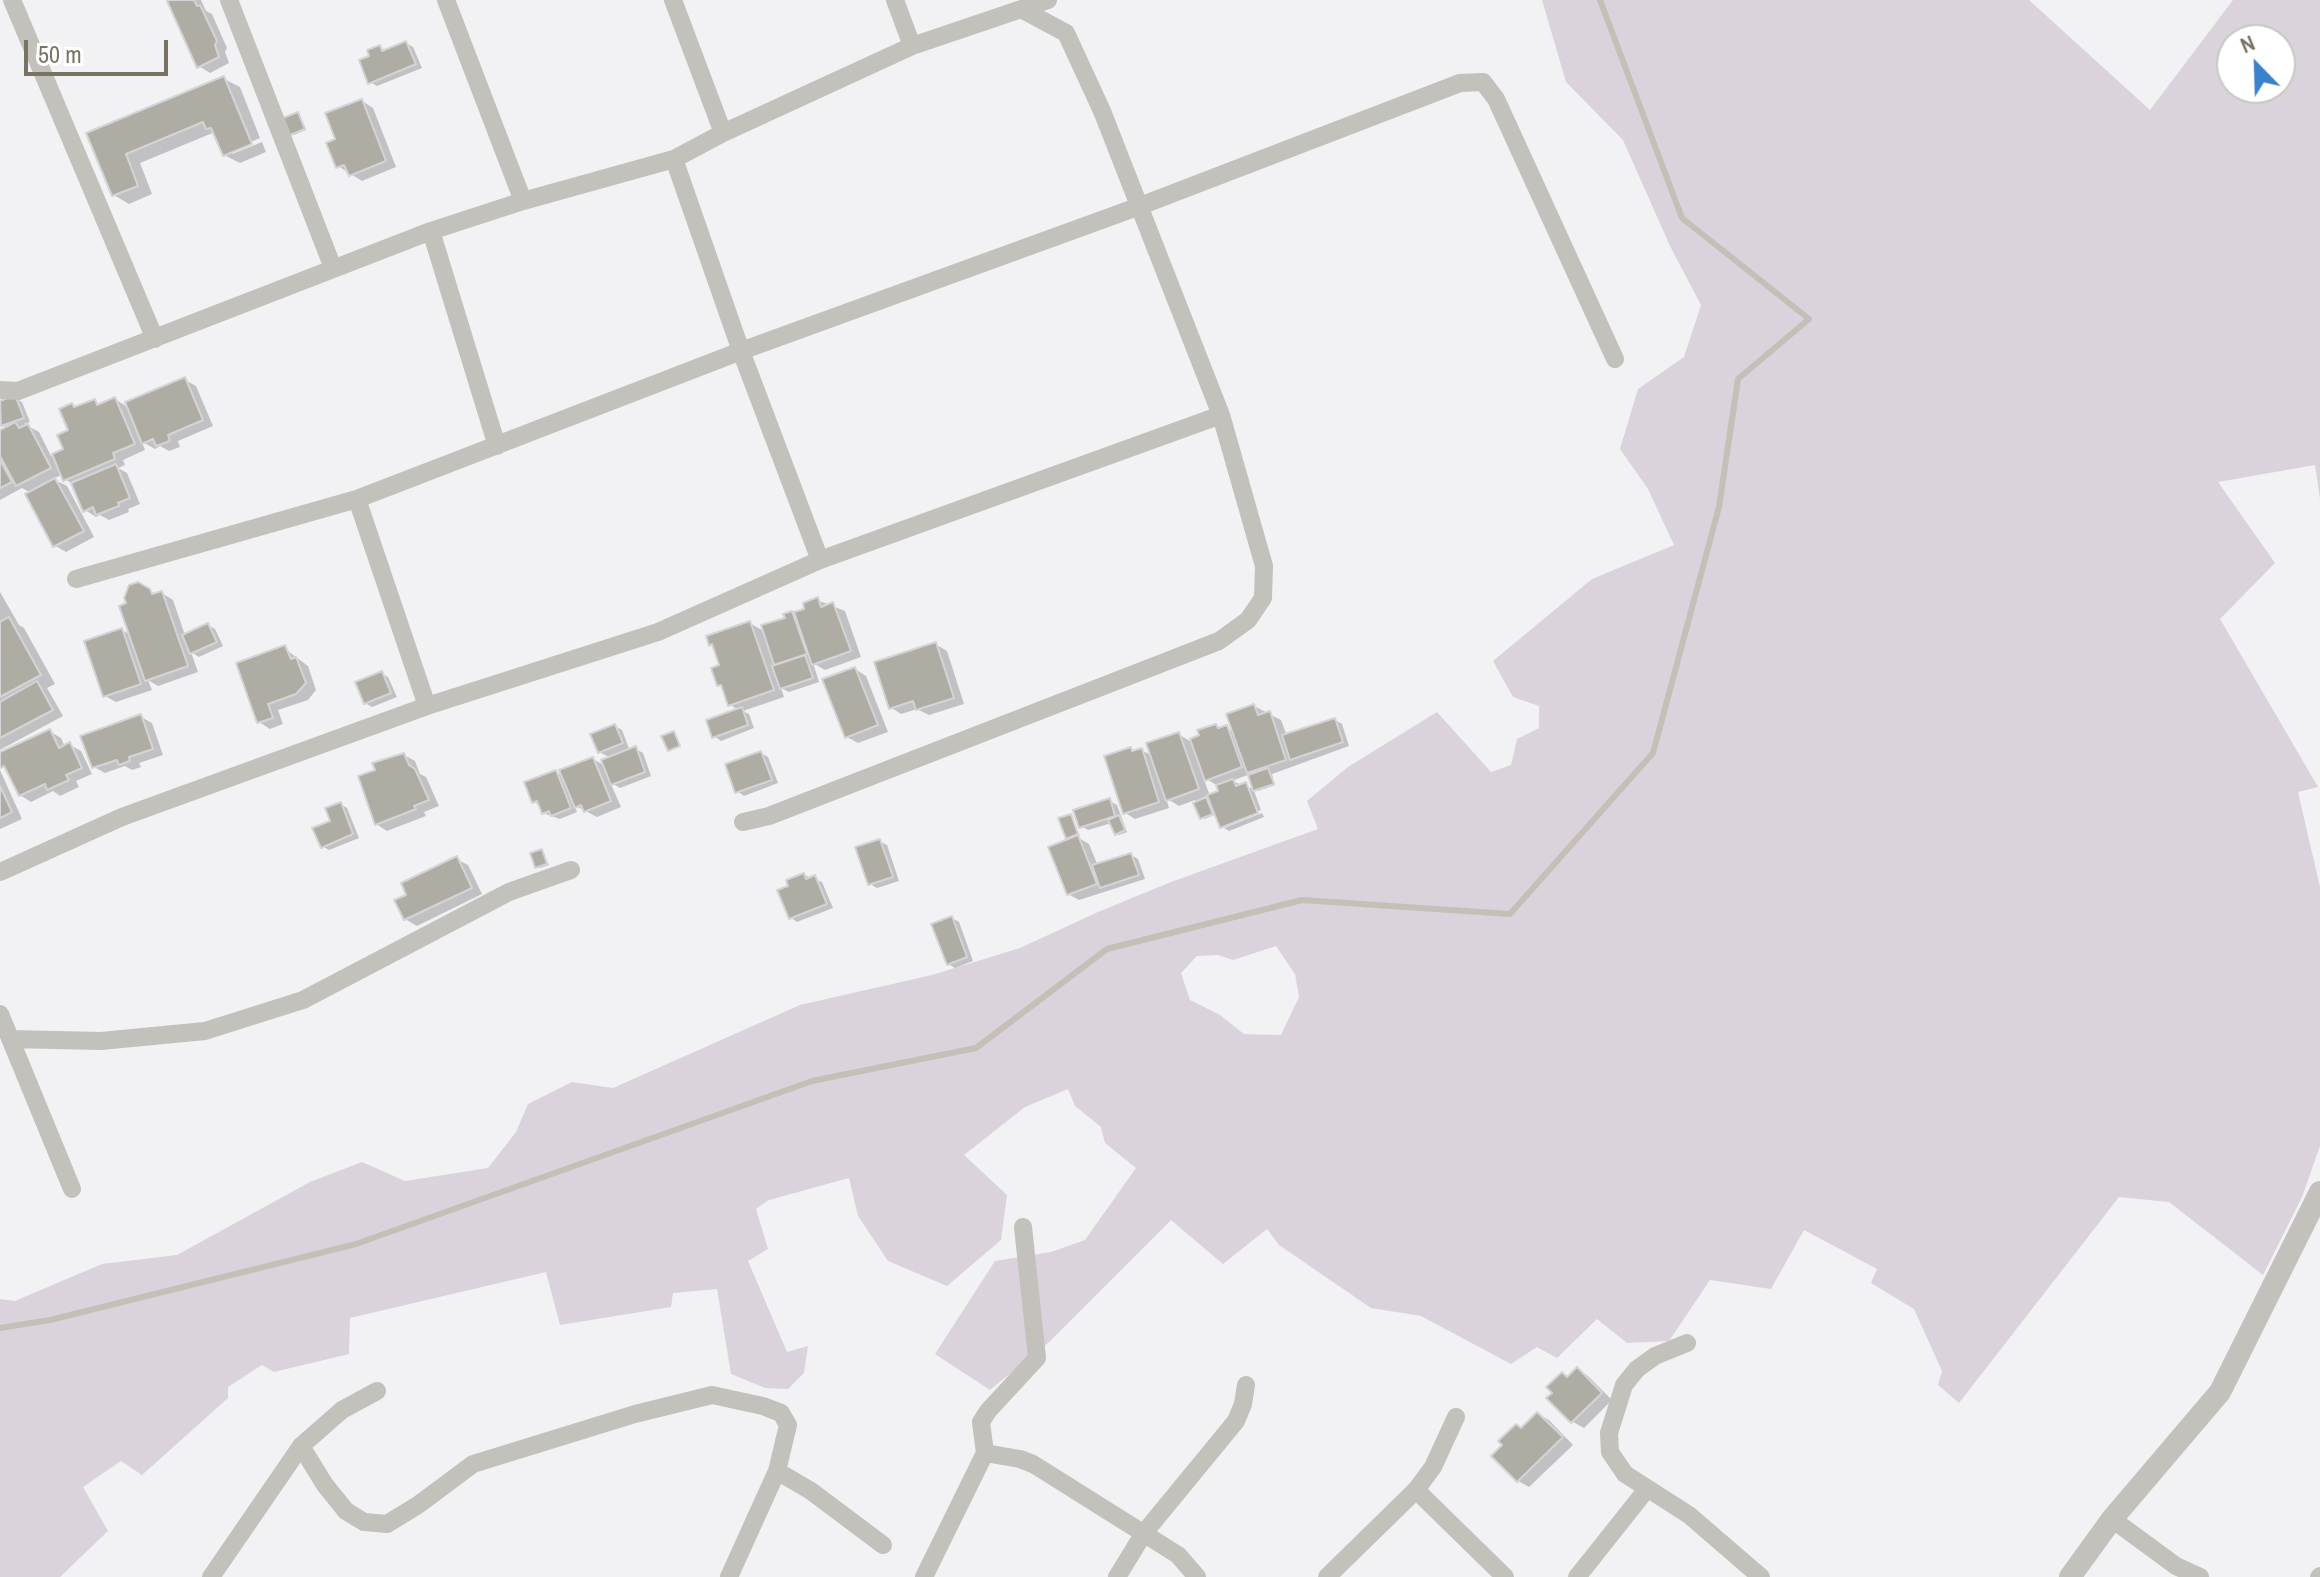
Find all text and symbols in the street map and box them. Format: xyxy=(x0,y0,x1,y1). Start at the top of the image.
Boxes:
scale bar xyxy=(28,24,172,74)
north arrow xyxy=(2216,24,2296,104)
text: N xyxy=(2236,27,2259,60)
text: 50 m xyxy=(38,38,82,70)

